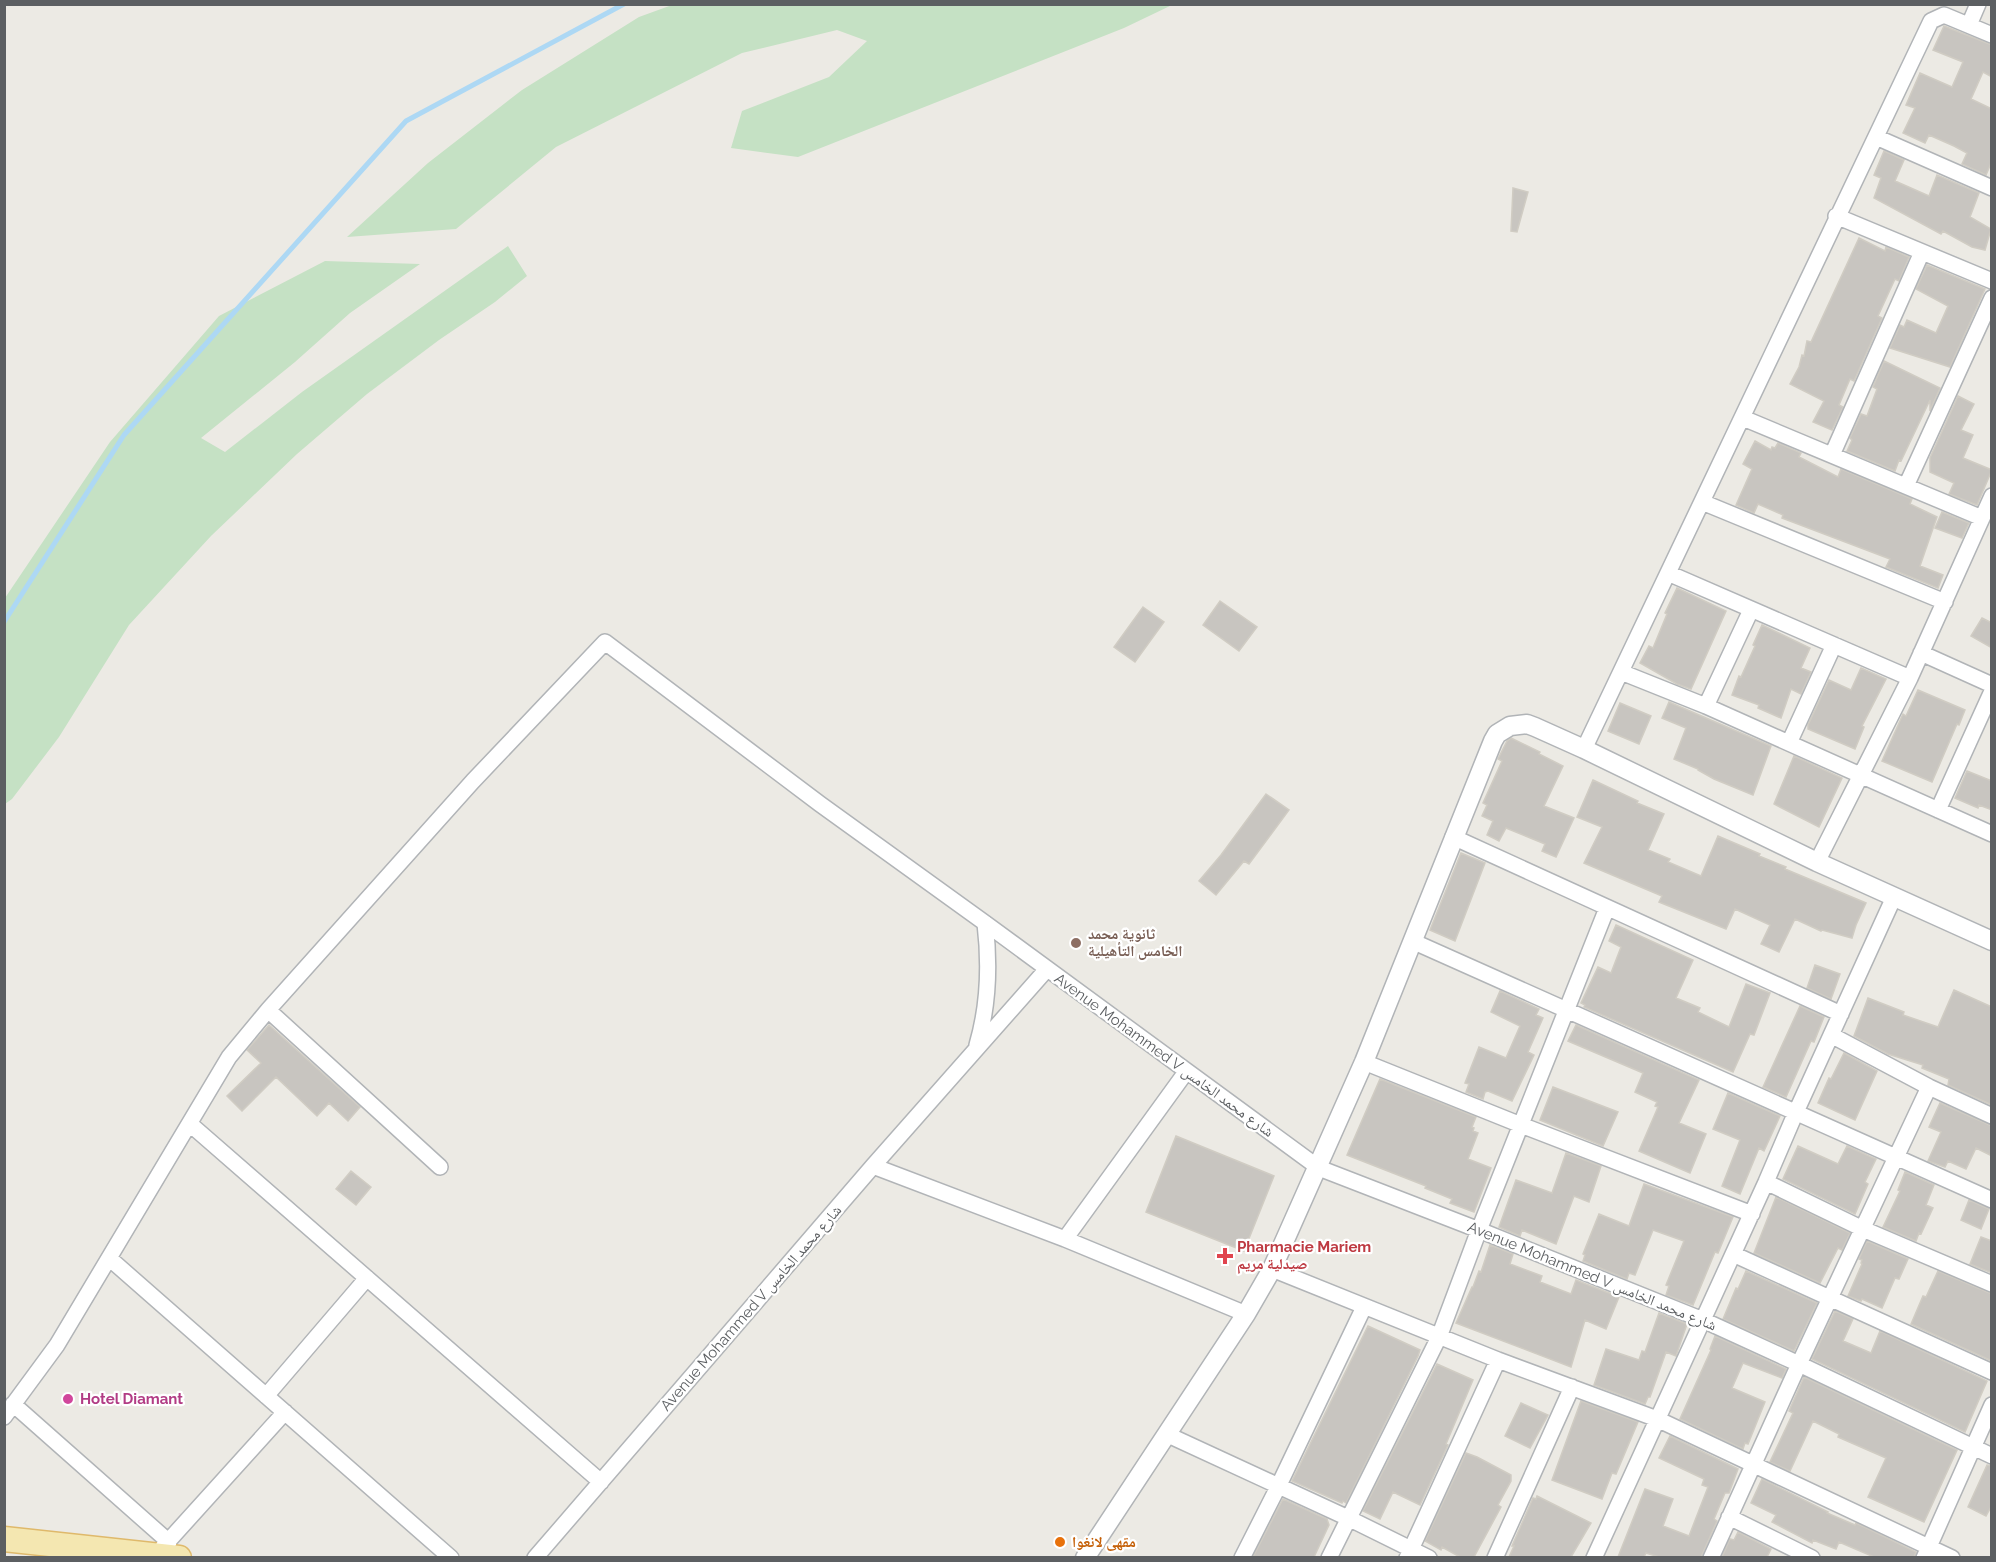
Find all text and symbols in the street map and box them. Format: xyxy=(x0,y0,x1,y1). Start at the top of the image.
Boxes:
place label: ثانوية محمد الخامس التأهيلية xyxy=(1088,925,1182,960)
marker: ثانوية محمد الخامس التأهيلية xyxy=(1069,936,1083,950)
street label: Avenue Mohammed V شارع محمد الخامس xyxy=(1050,969,1277,1142)
street label: Avenue Mohammed V شارع محمد الخامس xyxy=(657,1201,846,1415)
street label: Avenue Mohammed V شارع محمد الخامس xyxy=(1465,1218,1719,1335)
place label: Pharmacie Mariem صيدلية مريم xyxy=(1237,1238,1371,1274)
marker: Pharmacie Mariem صيدلية مريم xyxy=(1218,1249,1232,1263)
place label: Hotel Diamant xyxy=(80,1390,183,1408)
marker: Hotel Diamant xyxy=(61,1392,75,1406)
place label: مقهى لانغوا xyxy=(1072,1533,1136,1551)
marker: مقهى لانغوا xyxy=(1053,1535,1067,1549)

